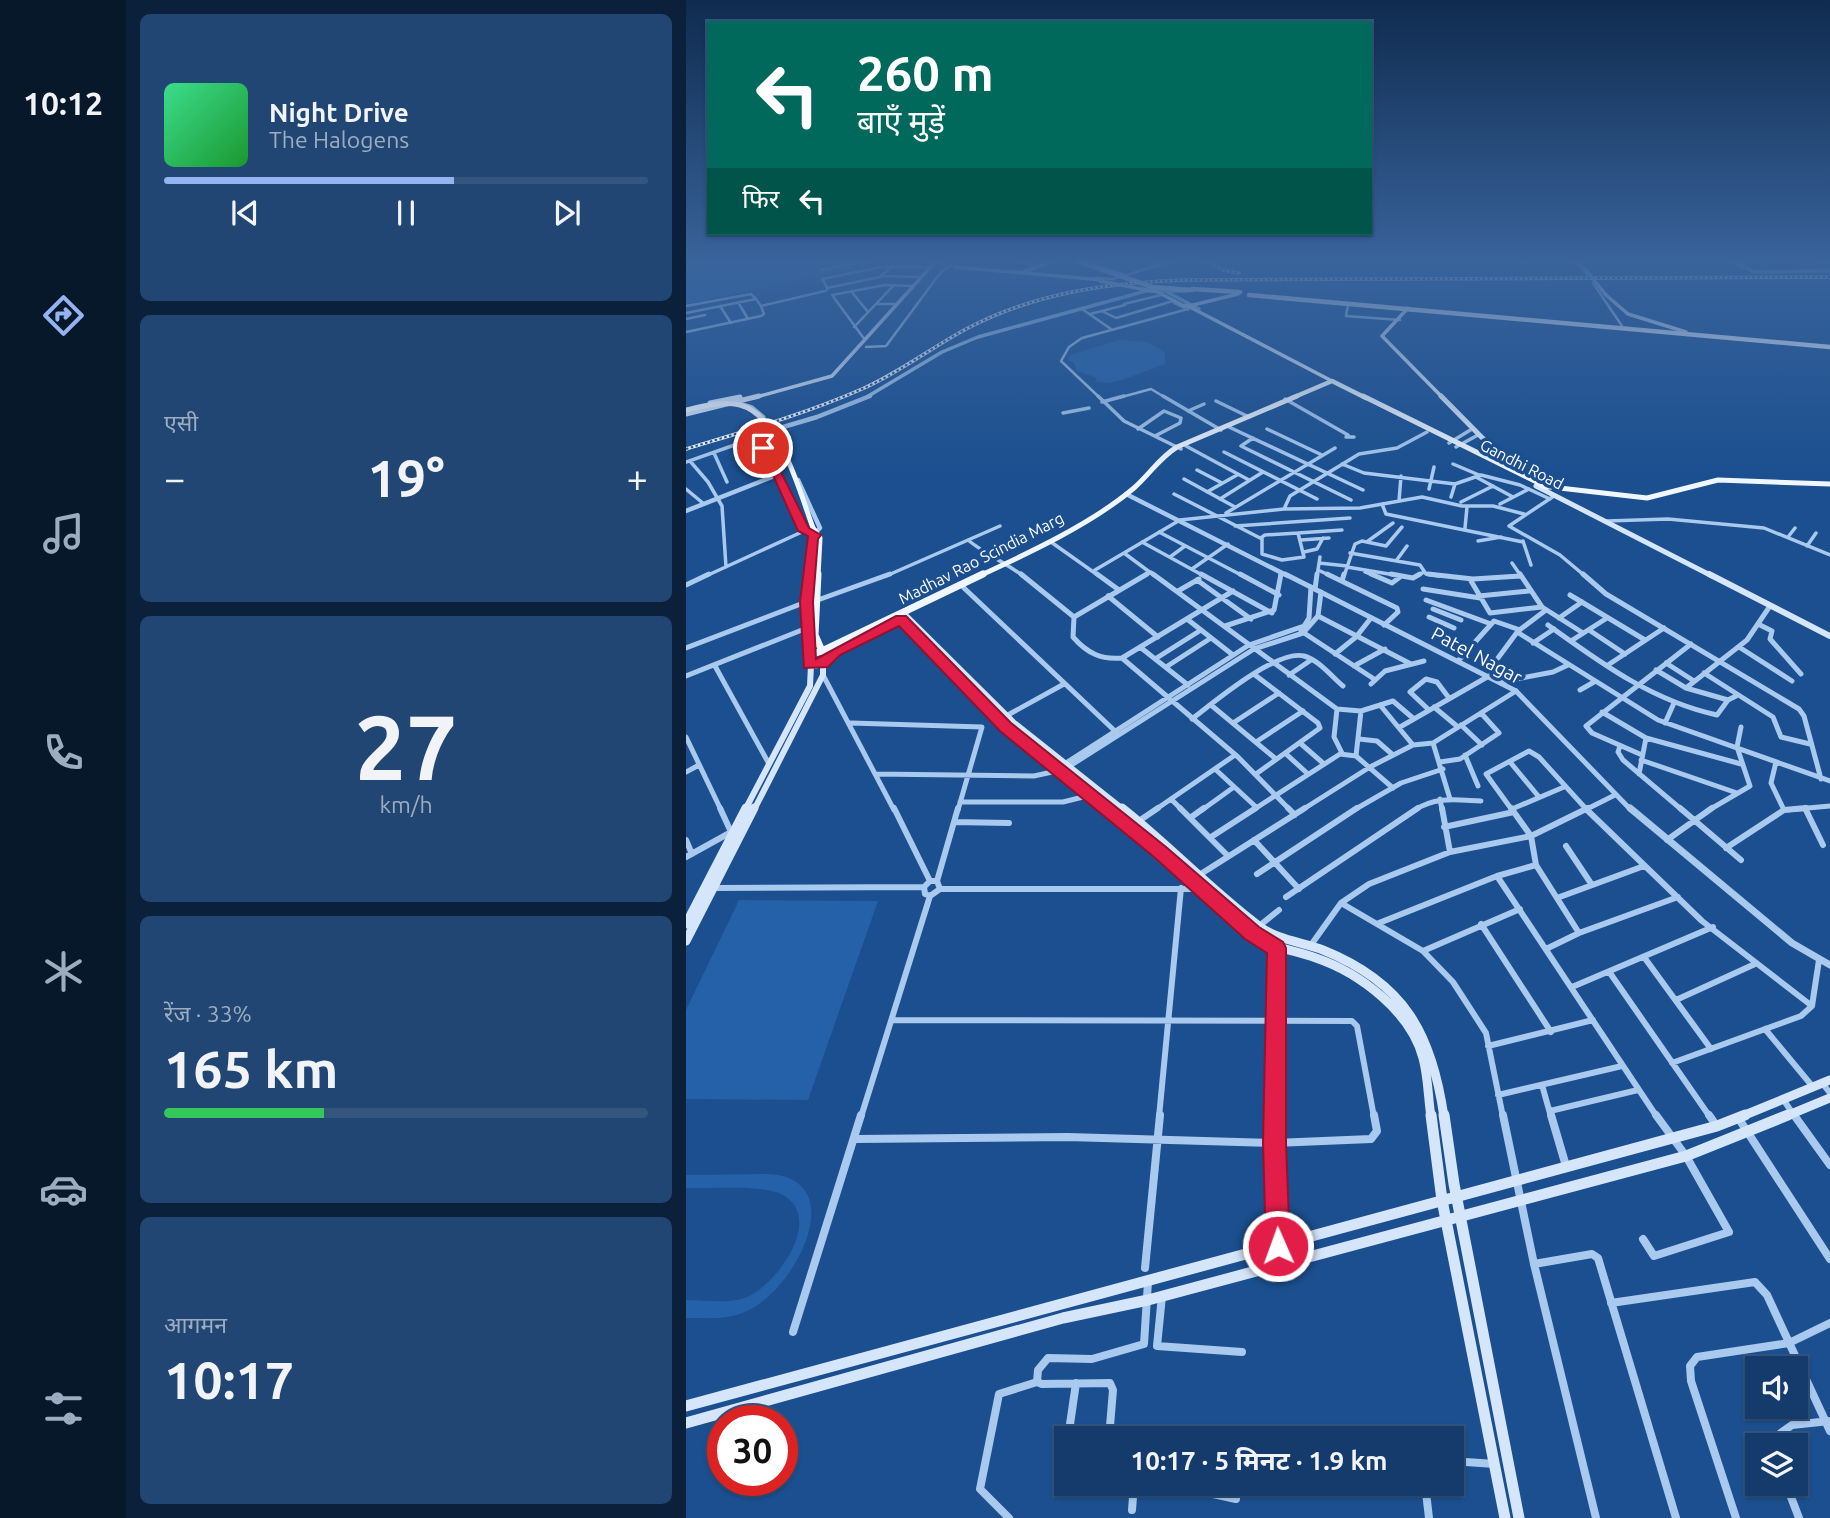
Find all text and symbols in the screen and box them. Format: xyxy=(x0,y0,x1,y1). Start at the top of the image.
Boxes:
text: 260 m xyxy=(857,45,994,100)
icon: left xyxy=(742,49,833,140)
text: 10:12 xyxy=(23,85,103,121)
text: Night Drive xyxy=(269,98,409,127)
text: बाएँ मुड़ें xyxy=(857,103,945,139)
text: The Halogens xyxy=(269,127,409,152)
icon: left xyxy=(793,182,831,220)
text: फिर xyxy=(742,184,779,213)
icon: previous xyxy=(226,194,264,232)
icon: pause xyxy=(387,194,425,232)
icon: next xyxy=(548,194,586,232)
icon: directions xyxy=(39,291,88,340)
text: एसी xyxy=(164,410,198,435)
pin xyxy=(733,418,793,478)
icon: arrive xyxy=(744,429,782,467)
street label: Gandhi Road xyxy=(1477,435,1567,493)
text: 19° xyxy=(367,449,445,507)
text: − xyxy=(164,457,185,499)
text: + xyxy=(627,457,648,499)
street label: Madhav Rao Scindia Marg xyxy=(895,508,1067,608)
icon: music xyxy=(39,509,88,558)
street label: Patel Nagar xyxy=(1428,622,1526,688)
text: 27 xyxy=(355,695,457,797)
icon: phone xyxy=(39,728,88,777)
text: km/h xyxy=(379,792,433,817)
icon: climate xyxy=(39,947,88,996)
text: रेंज · 33% xyxy=(164,1001,252,1026)
text: 165 km xyxy=(164,1040,338,1098)
icon: car xyxy=(39,1165,88,1214)
position arrow xyxy=(1241,1209,1315,1283)
text: आगमन xyxy=(164,1312,227,1337)
text: 10:17 xyxy=(164,1351,294,1409)
map controls xyxy=(1745,1356,1808,1496)
button: sound xyxy=(1745,1356,1808,1419)
icon: filters xyxy=(39,1384,88,1433)
speed limit sign: 30 xyxy=(707,1405,798,1496)
button: layers xyxy=(1745,1433,1808,1496)
text: 10:17 · 5 मिनट · 1.9 km xyxy=(1131,1446,1387,1475)

